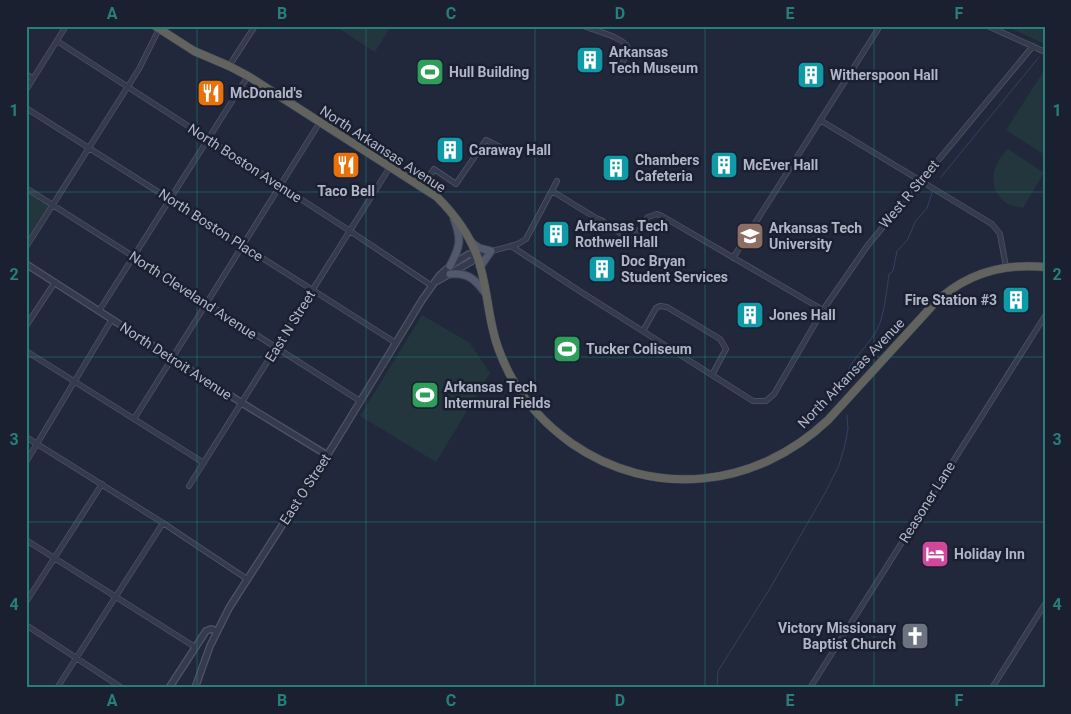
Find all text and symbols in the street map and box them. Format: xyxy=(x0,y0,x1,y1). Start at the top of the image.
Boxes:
text: A xyxy=(107,4,118,23)
text: B xyxy=(277,4,287,23)
text: C xyxy=(446,4,456,23)
text: D xyxy=(615,4,625,23)
text: E xyxy=(786,4,795,23)
text: F xyxy=(955,4,964,23)
place label: Arkansas Tech Museum xyxy=(609,44,698,76)
building icon: Arkansas Tech Museum xyxy=(575,45,605,75)
sports icon: Hull Building xyxy=(415,57,445,87)
building icon: Witherspoon Hall xyxy=(796,60,826,90)
place label: Hull Building xyxy=(449,64,529,80)
place label: Witherspoon Hall xyxy=(830,67,938,83)
restaurant icon: McDonald's xyxy=(196,78,226,108)
place label: McDonald's xyxy=(230,85,302,101)
text: 1 xyxy=(9,101,19,120)
text: 1 xyxy=(1052,101,1062,120)
street label: North Arkansas Avenue xyxy=(317,102,449,196)
street label: North Boston Avenue xyxy=(185,120,305,206)
building icon: Caraway Hall xyxy=(435,135,465,165)
place label: Caraway Hall xyxy=(469,142,551,158)
restaurant icon: Taco Bell xyxy=(331,150,361,180)
building icon: McEver Hall xyxy=(709,150,739,180)
place label: Chambers Cafeteria xyxy=(635,152,699,184)
building icon: Chambers Cafeteria xyxy=(601,153,631,183)
street label: West R Street xyxy=(876,156,942,231)
place label: McEver Hall xyxy=(743,157,818,173)
place label: Taco Bell xyxy=(317,183,375,199)
street label: North Boston Place xyxy=(156,185,266,265)
place label: Arkansas Tech Rothwell Hall xyxy=(575,218,668,250)
building icon: Arkansas Tech Rothwell Hall xyxy=(541,219,571,249)
place label: Arkansas Tech University xyxy=(769,220,862,252)
school or university icon: Arkansas Tech University xyxy=(735,221,765,251)
street label: North Cleveland Avenue xyxy=(126,248,260,342)
place label: Doc Bryan Student Services xyxy=(621,253,728,285)
building icon: Doc Bryan Student Services xyxy=(587,254,617,284)
text: 2 xyxy=(9,265,19,284)
text: 2 xyxy=(1052,265,1062,284)
building icon: Fire Station #3 xyxy=(1001,285,1031,315)
street label: East N Street xyxy=(262,287,319,365)
place label: Fire Station #3 xyxy=(905,292,997,308)
building icon: Jones Hall xyxy=(735,300,765,330)
place label: Jones Hall xyxy=(769,307,836,323)
street label: North Arkansas Avenue xyxy=(794,315,908,431)
street label: North Detroit Avenue xyxy=(117,319,235,403)
sports icon: Tucker Coliseum xyxy=(552,334,582,364)
place label: Tucker Coliseum xyxy=(586,341,692,357)
place label: Arkansas Tech Intermural Fields xyxy=(444,379,551,411)
sports icon: Arkansas Tech Intermural Fields xyxy=(410,380,440,410)
text: 3 xyxy=(9,430,19,449)
text: 3 xyxy=(1052,430,1062,449)
street label: East O Street xyxy=(276,450,334,527)
street label: Reasoner Lane xyxy=(896,459,958,545)
hotel icon: Holiday Inn xyxy=(920,539,950,569)
place label: Holiday Inn xyxy=(954,546,1025,562)
text: 4 xyxy=(9,595,19,614)
text: 4 xyxy=(1052,595,1062,614)
place label: Victory Missionary Baptist Church xyxy=(778,620,897,652)
church icon: Victory Missionary Baptist Church xyxy=(900,621,930,651)
text: A xyxy=(107,691,118,710)
text: B xyxy=(277,691,287,710)
text: C xyxy=(446,691,456,710)
text: D xyxy=(615,691,625,710)
text: E xyxy=(786,691,795,710)
text: F xyxy=(955,691,964,710)

